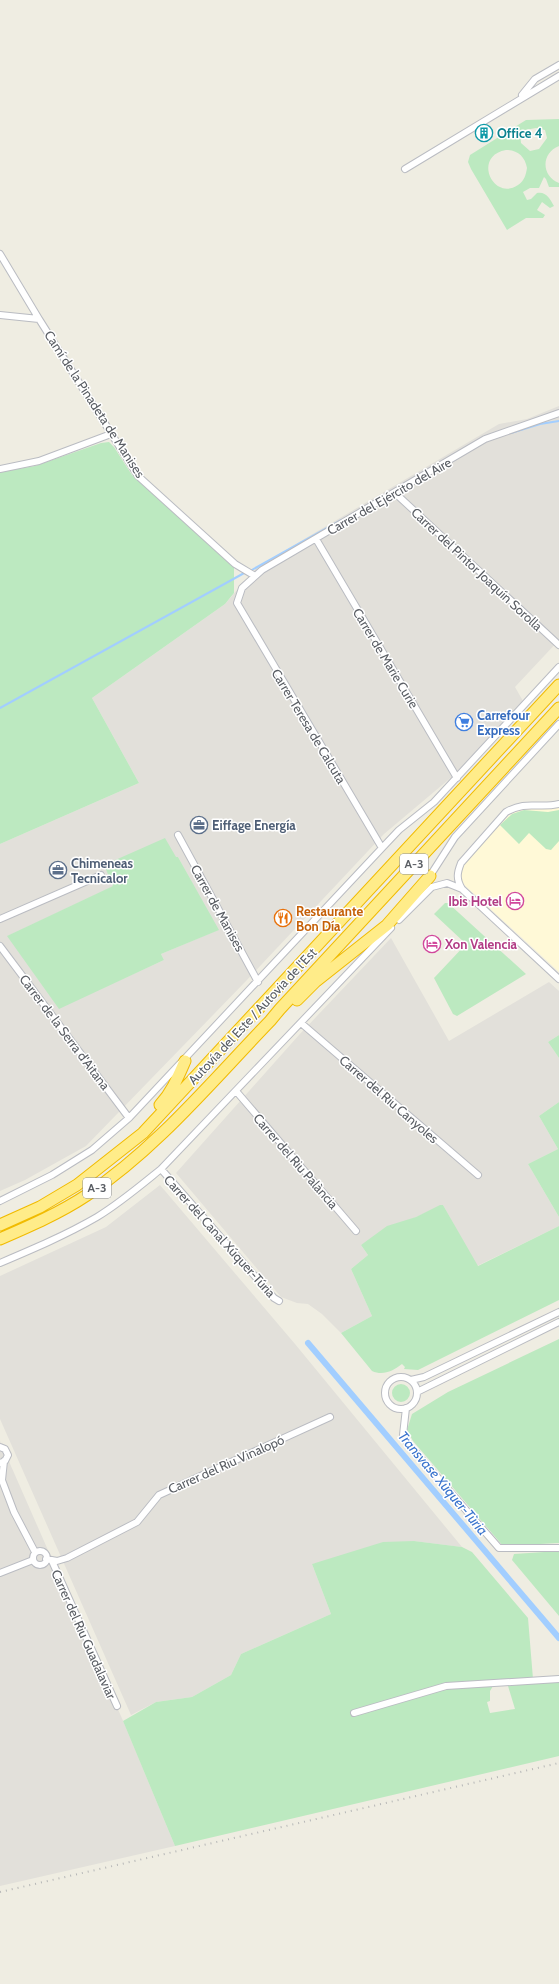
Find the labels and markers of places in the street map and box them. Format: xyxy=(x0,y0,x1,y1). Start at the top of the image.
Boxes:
building icon: Office 4 xyxy=(474,123,494,143)
place label: Office 4 xyxy=(497,125,543,141)
place label: Carrefour Express xyxy=(477,707,530,738)
supermarket icon: Carrefour Express xyxy=(454,712,474,732)
office icon: Eiffage Energía xyxy=(189,815,209,835)
place label: Eiffage Energía xyxy=(212,817,296,833)
place label: Chimeneas Tecnicalor xyxy=(71,855,134,886)
office icon: Chimeneas Tecnicalor xyxy=(48,860,68,880)
hotel icon: Ibis Hotel xyxy=(505,891,525,911)
place label: Ibis Hotel xyxy=(448,893,503,909)
place label: Restaurante Bon Día xyxy=(296,903,363,934)
restaurant icon: Restaurante Bon Día xyxy=(273,908,293,928)
hotel icon: Xon Valencia xyxy=(422,934,442,954)
place label: Xon Valencia xyxy=(444,936,518,952)

